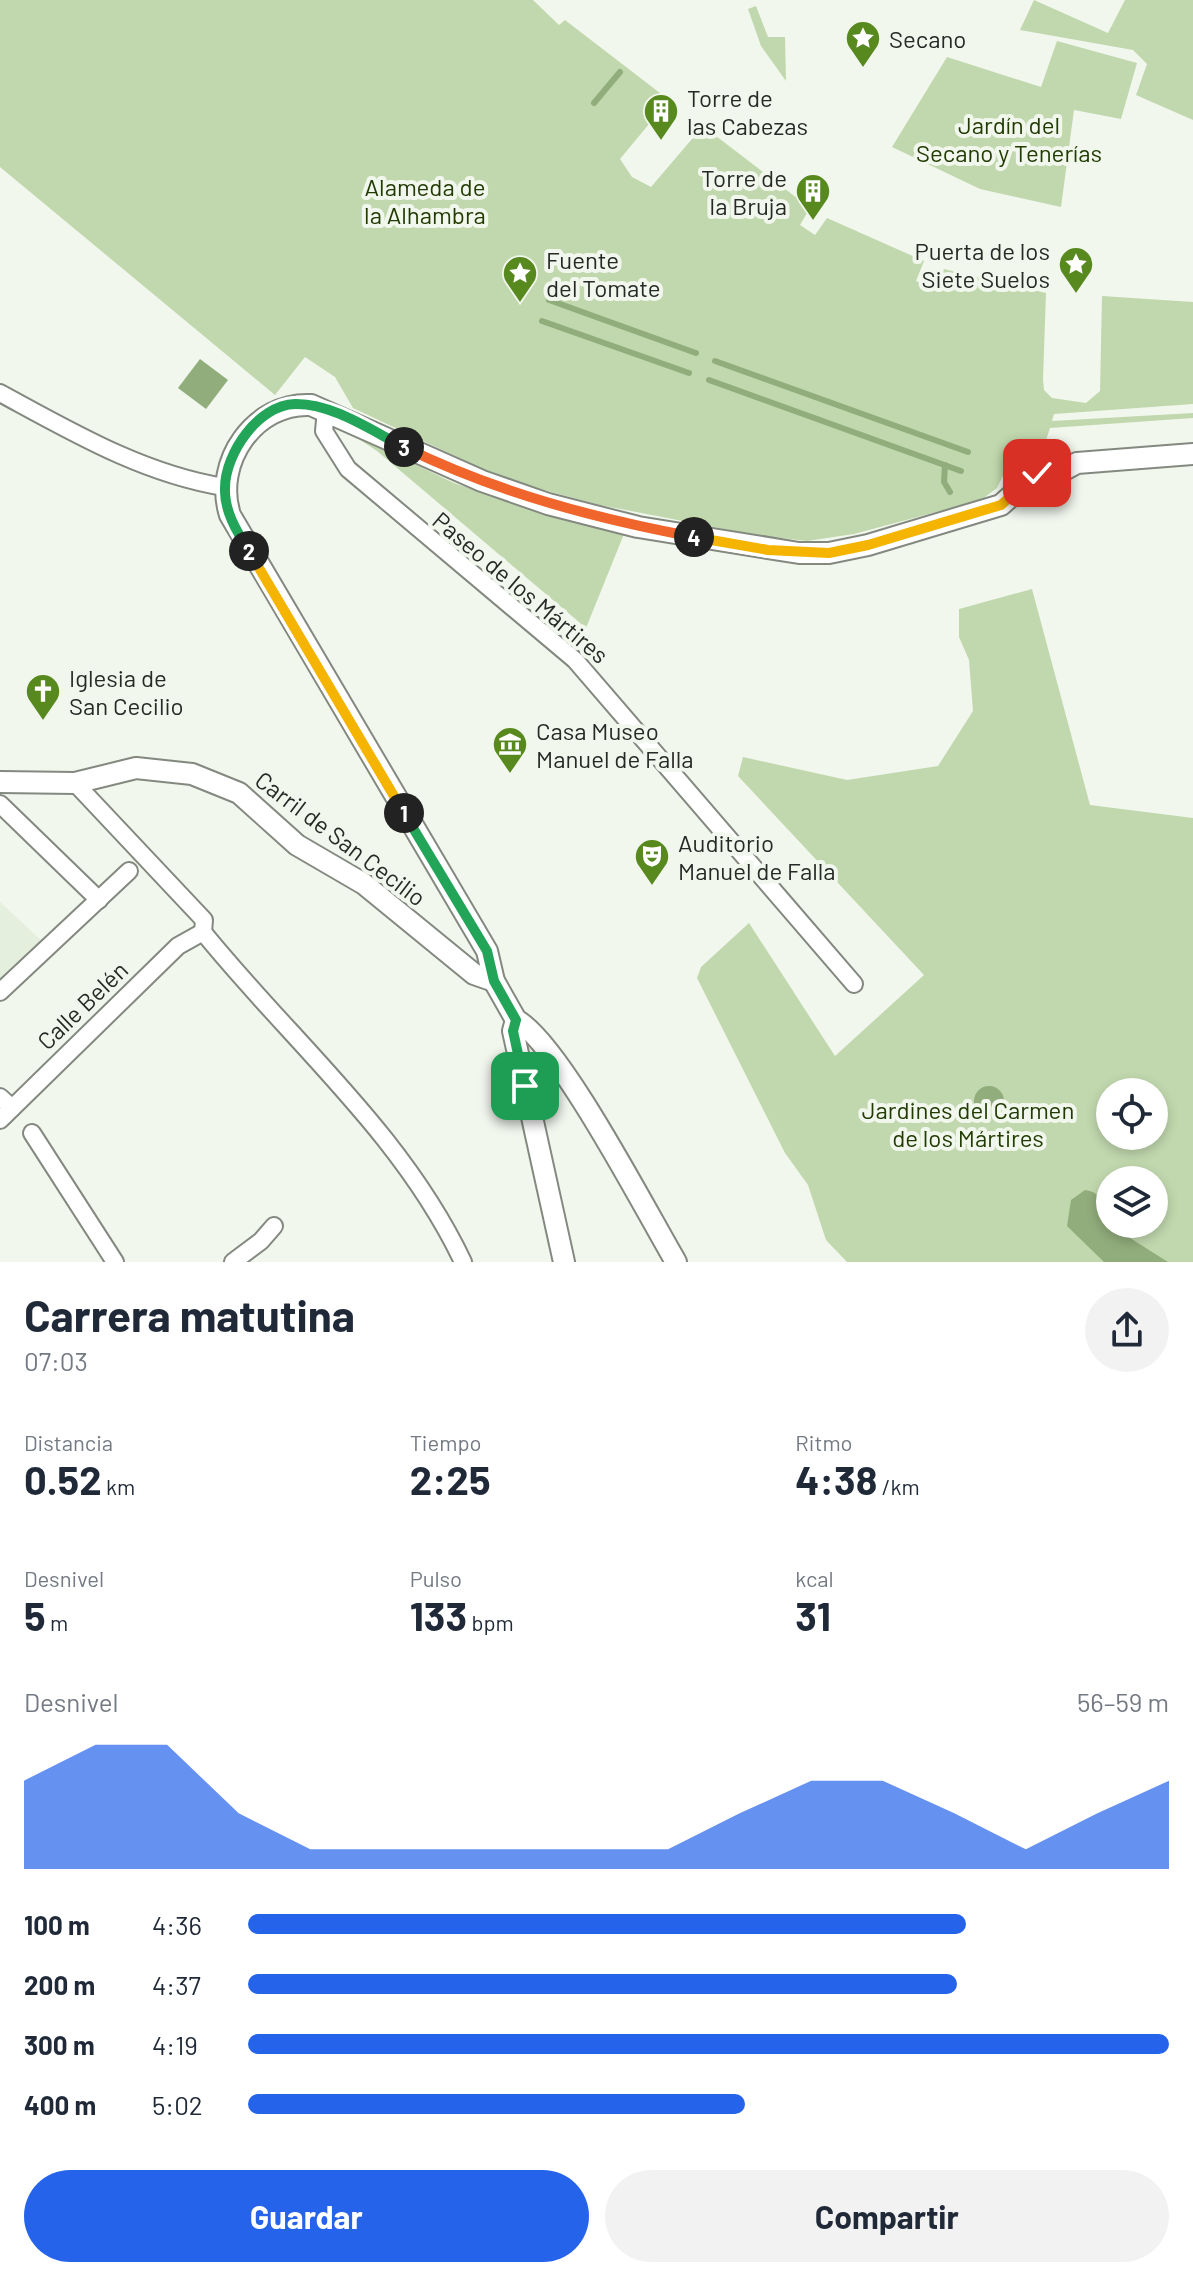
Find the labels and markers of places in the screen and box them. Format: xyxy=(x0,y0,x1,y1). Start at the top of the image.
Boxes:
place icon: Secano xyxy=(844,19,882,69)
place label: Secano xyxy=(889,24,966,53)
place label: Torre de las Cabezas xyxy=(687,83,808,140)
building icon: Torre de las Cabezas xyxy=(642,92,680,142)
place label: Torre de la Bruja xyxy=(701,163,787,220)
building icon: Torre de la Bruja xyxy=(794,172,832,222)
place label: Puerta de los Siete Suelos xyxy=(914,236,1050,293)
place label: Fuente del Tomate xyxy=(546,245,660,302)
place icon: Puerta de los Siete Suelos xyxy=(1057,245,1095,295)
place icon: Fuente del Tomate xyxy=(501,254,539,304)
pin: 3 xyxy=(384,427,424,467)
pin xyxy=(1003,439,1071,507)
pin: 4 xyxy=(674,517,714,557)
pin: 2 xyxy=(229,531,269,571)
place label: Iglesia de San Cecilio xyxy=(69,663,184,720)
church icon: Iglesia de San Cecilio xyxy=(24,672,62,722)
place label: Casa Museo Manuel de Falla xyxy=(536,716,693,773)
museum icon: Casa Museo Manuel de Falla xyxy=(491,725,529,775)
pin: 1 xyxy=(384,793,424,833)
place label: Auditorio Manuel de Falla xyxy=(678,828,835,885)
theatre icon: Auditorio Manuel de Falla xyxy=(633,837,671,887)
pin xyxy=(491,1052,559,1120)

